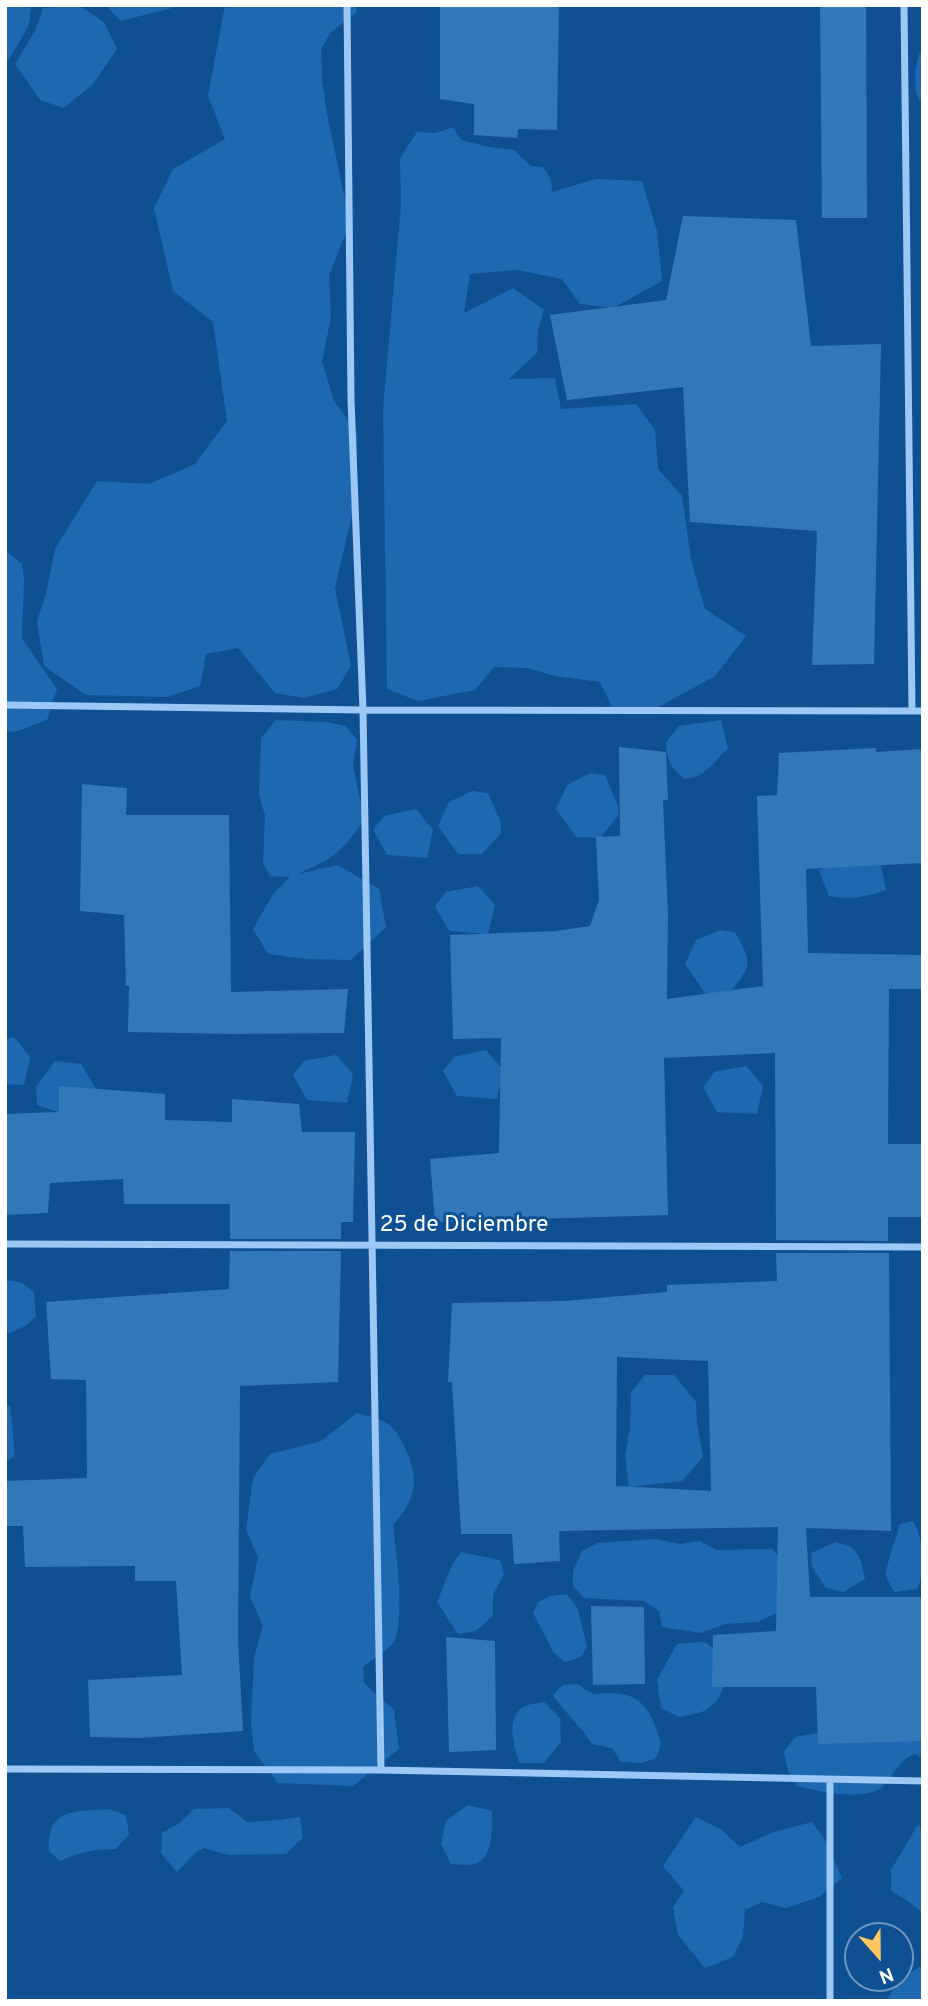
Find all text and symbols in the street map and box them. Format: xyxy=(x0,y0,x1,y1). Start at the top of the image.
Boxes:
street label: 25 de Diciembre xyxy=(380,1212,548,1240)
north arrow xyxy=(844,1922,914,1992)
text: N xyxy=(875,1961,896,1988)

